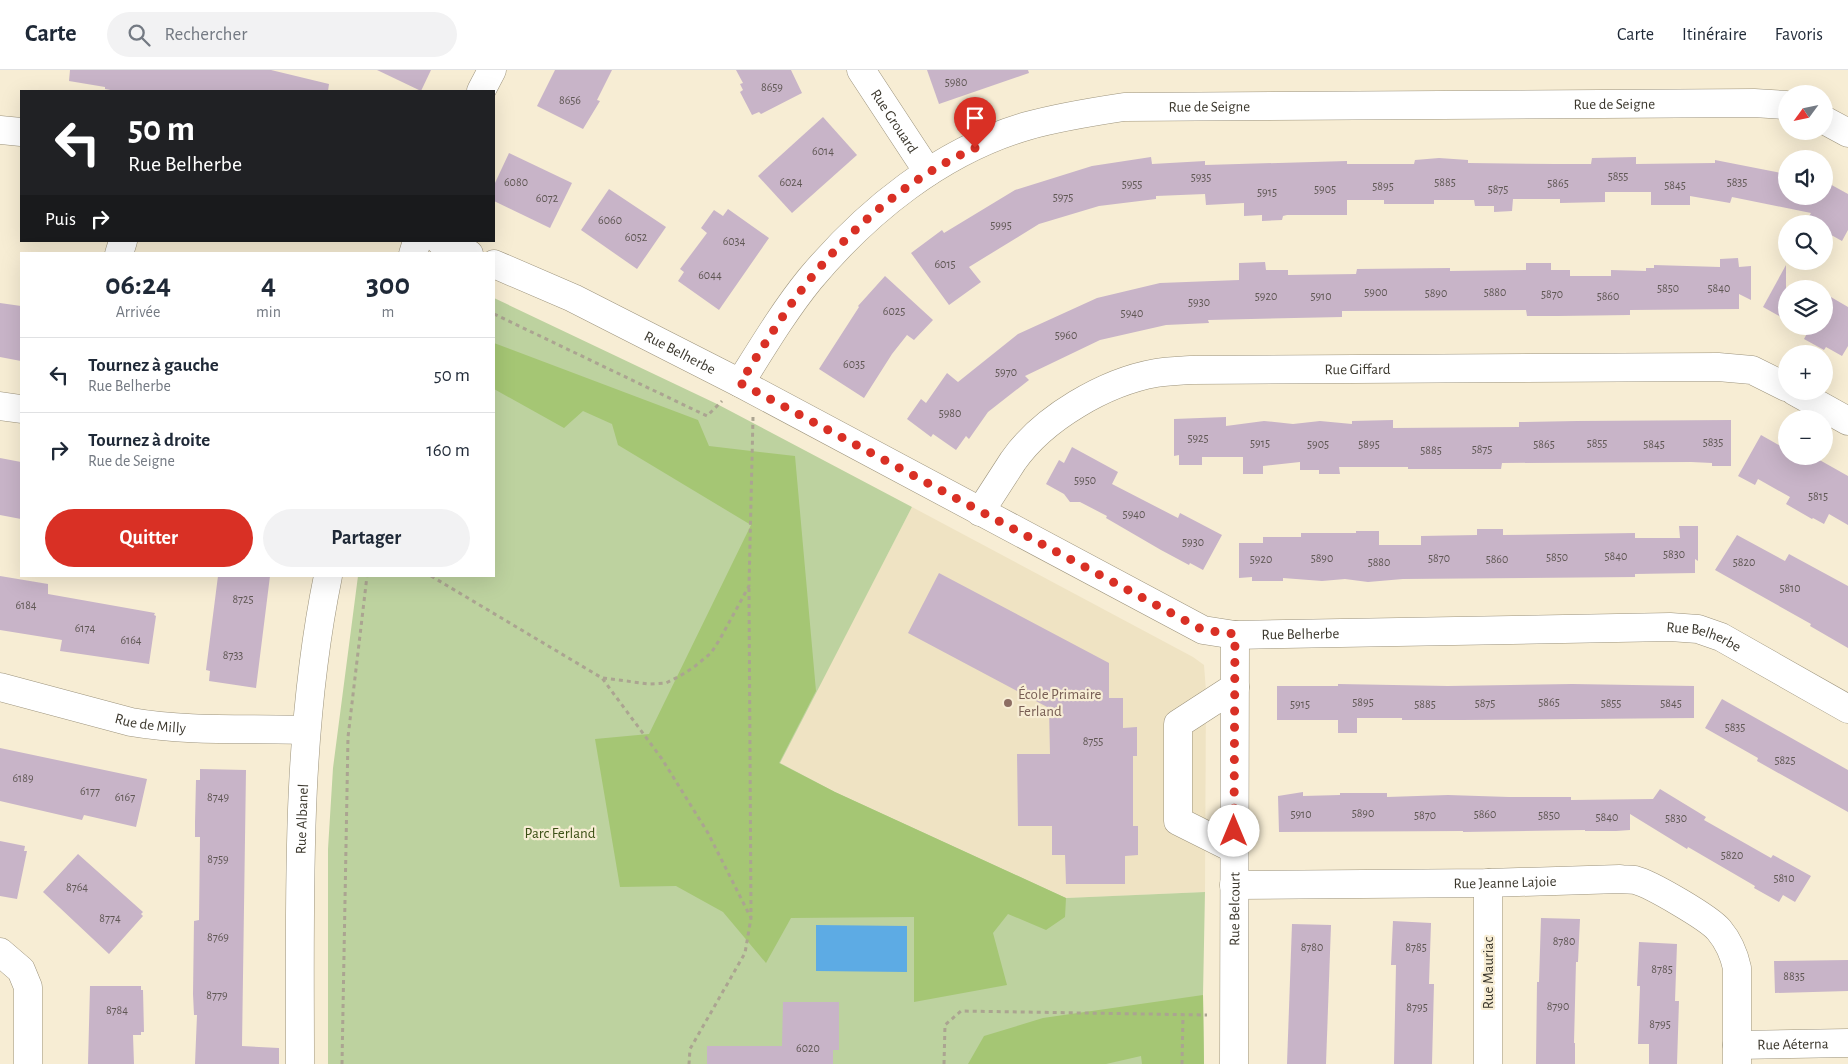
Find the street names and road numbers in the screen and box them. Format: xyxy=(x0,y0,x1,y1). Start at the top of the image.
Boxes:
street label: Rue Grouard xyxy=(868,86,921,156)
street label: Rue de Seigne xyxy=(1574,96,1655,112)
street label: Rue de Seigne xyxy=(1169,99,1250,114)
street label: Rue Belherbe xyxy=(642,328,718,377)
street label: Rue Giffard xyxy=(1324,361,1391,377)
street label: Rue Belherbe xyxy=(1666,619,1744,654)
street label: Rue Belherbe xyxy=(1261,626,1340,642)
street label: Rue de Milly xyxy=(113,711,187,735)
street label: Rue Albanel xyxy=(293,783,311,854)
street label: Rue Belcourt xyxy=(1227,872,1242,946)
street label: Rue Jeanne Lajoie xyxy=(1453,873,1557,891)
street label: Rue Mauriac xyxy=(1481,937,1496,1009)
street label: Rue Aéterna xyxy=(1757,1036,1829,1052)

